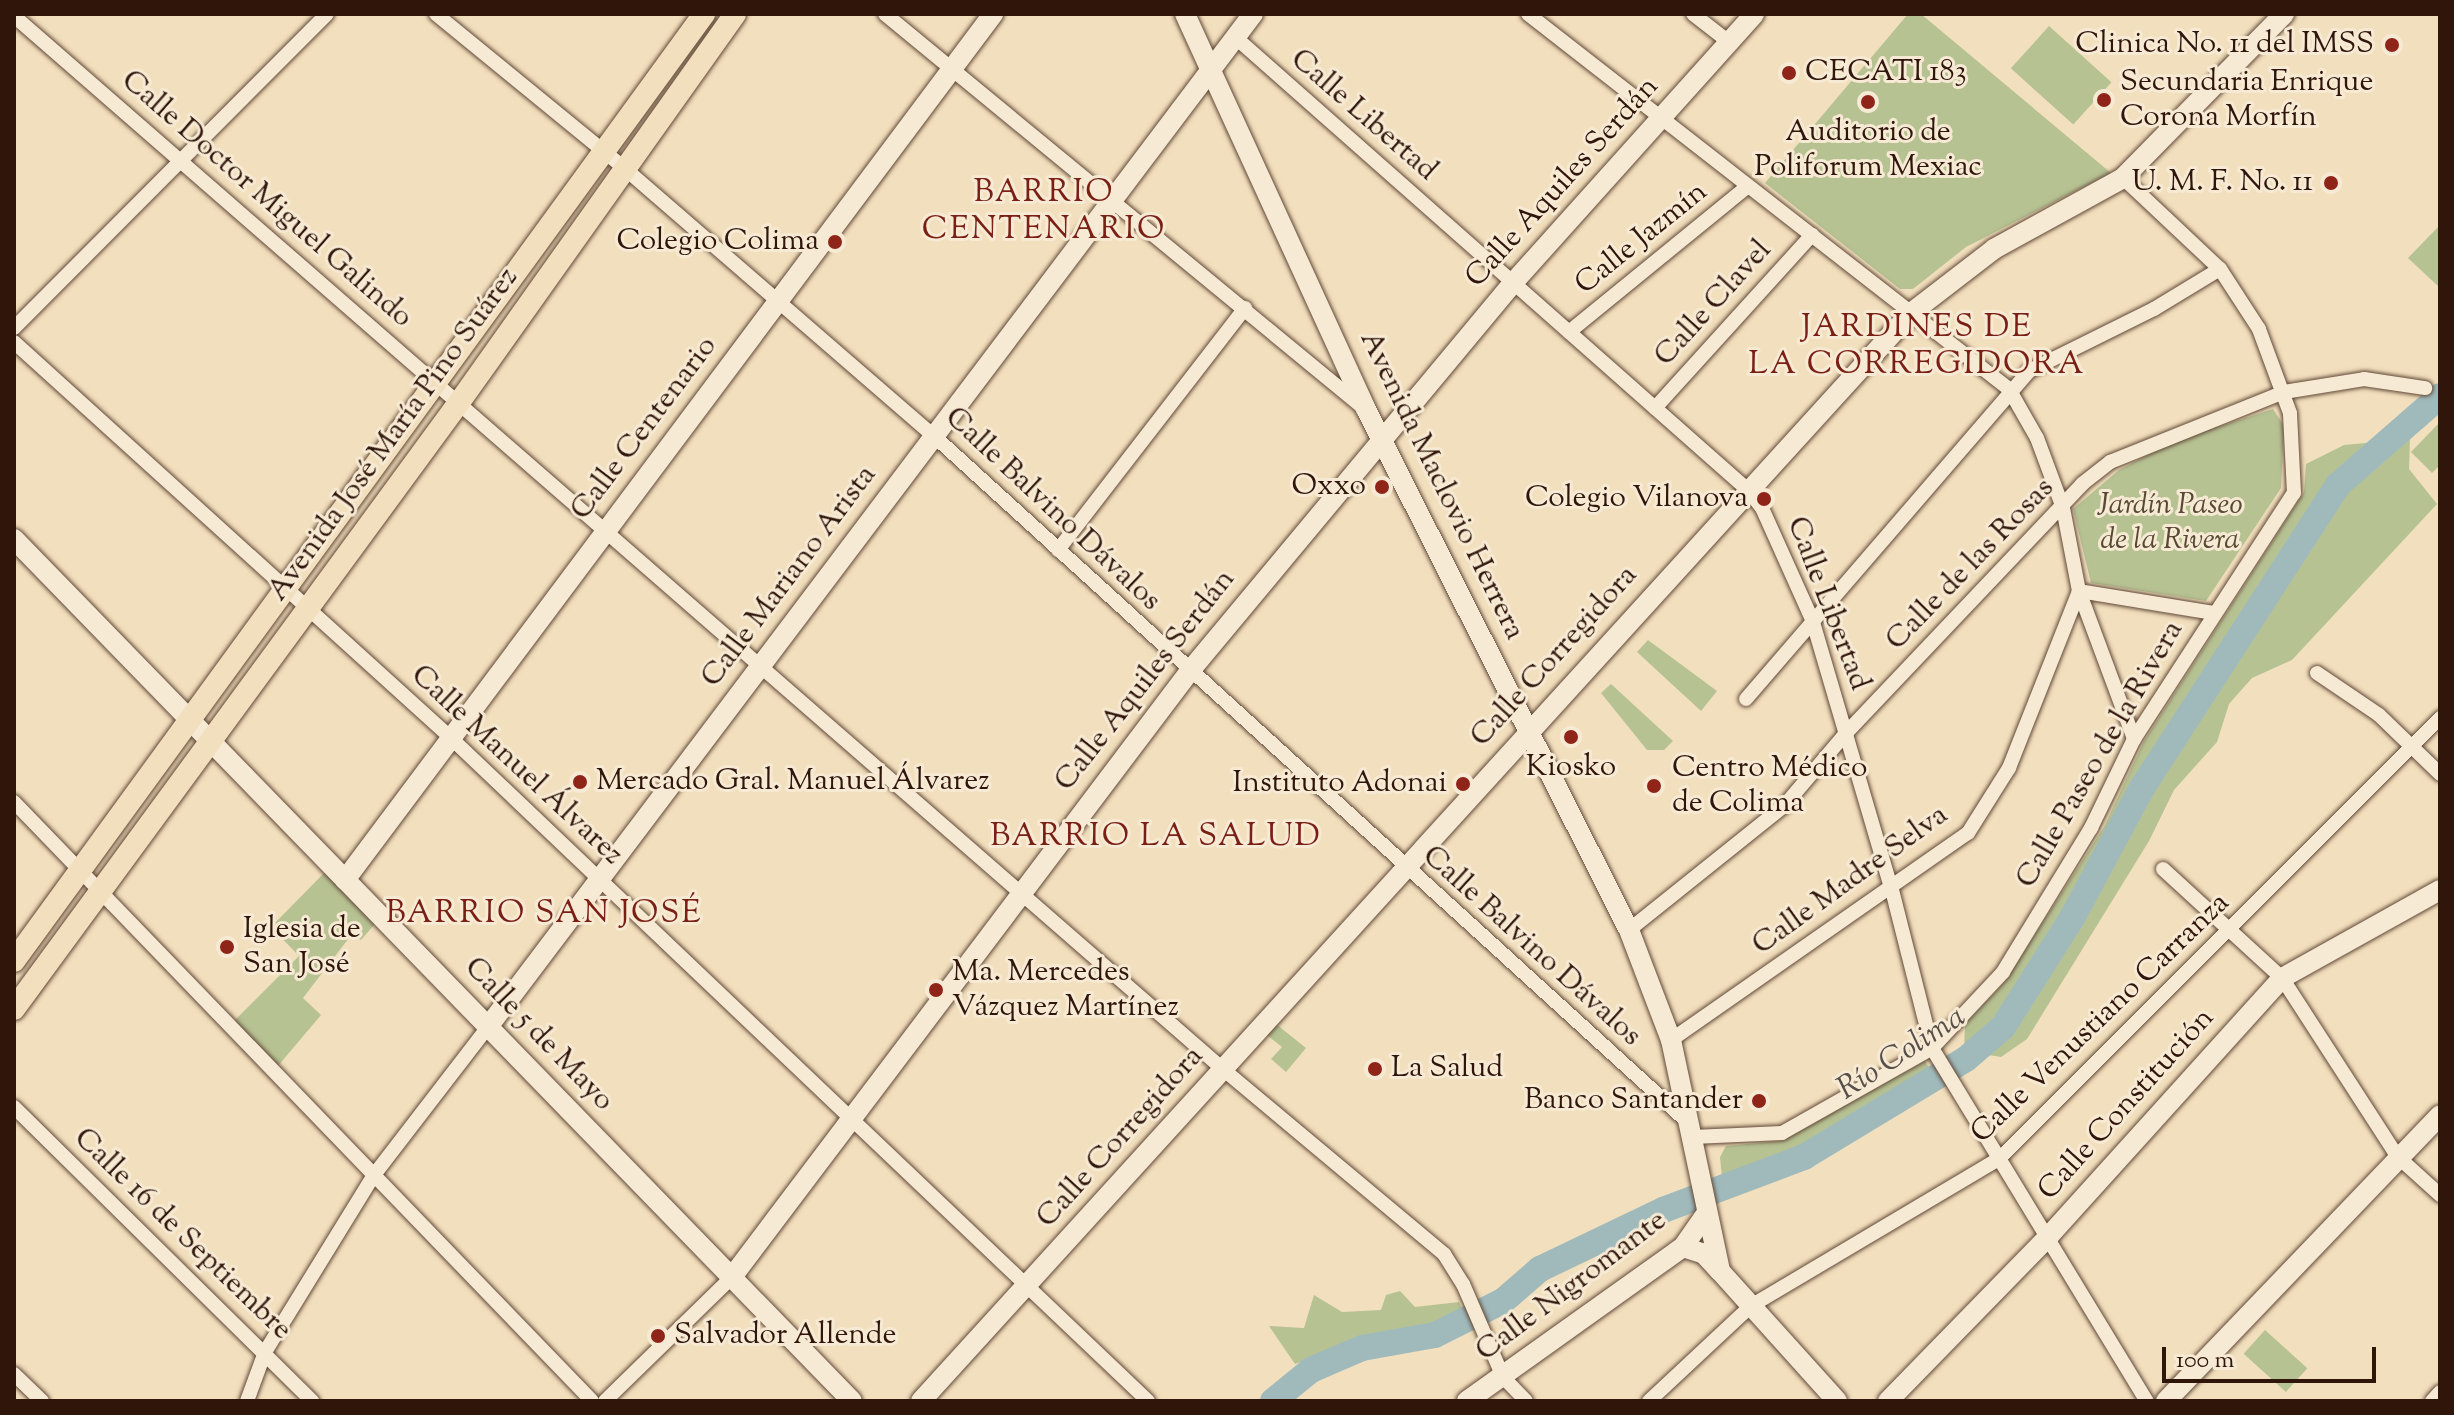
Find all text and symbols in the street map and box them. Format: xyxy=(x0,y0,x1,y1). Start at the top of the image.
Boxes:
place label: Clinica No. 11 del IMSS xyxy=(2075,27,2374,63)
marker: Clinica No. 11 del IMSS xyxy=(2381,34,2403,56)
street label: Calle Libertad xyxy=(1282,42,1444,190)
place label: CECATI 183 xyxy=(1805,55,1967,91)
street label: Calle Doctor Miguel Galindo xyxy=(113,64,419,336)
marker: CECATI 183 xyxy=(1780,64,1798,82)
place label: Secundaria Enrique Corona Morfín xyxy=(2120,65,2373,136)
street label: Calle Aquiles Serdán xyxy=(1459,70,1667,296)
marker: Secundaria Enrique Corona Morfín xyxy=(2095,91,2113,109)
marker: Auditorio de Poliforum Mexiac xyxy=(1859,93,1877,111)
place label: Auditorio de Poliforum Mexiac xyxy=(1754,115,1982,186)
place label: U. M. F. No. 11 xyxy=(2132,165,2313,201)
marker: U. M. F. No. 11 xyxy=(2320,172,2342,194)
district label: BARRIO CENTENARIO xyxy=(922,175,1166,250)
street label: Calle Jazmín xyxy=(1569,175,1715,303)
place label: Colegio Colima xyxy=(616,224,819,260)
marker: Colegio Colima xyxy=(826,233,844,251)
street label: Calle Clavel xyxy=(1648,233,1780,375)
street label: Avenida José María Pino Suárez xyxy=(261,261,527,609)
district label: JARDINES DE LA CORREGIDORA xyxy=(1749,310,2085,385)
street label: Avenida Maclovio Herrera xyxy=(1351,326,1531,646)
street label: Calle Centenario xyxy=(564,330,726,528)
street label: Calle Balvino Dávalos xyxy=(936,400,1168,620)
street label: Calle Mariano Arista xyxy=(695,459,885,695)
place label: Oxxo xyxy=(1292,469,1366,505)
street label: Calle de las Rosas xyxy=(1879,471,2063,659)
marker: Oxxo xyxy=(1373,478,1391,496)
place label: Colegio Vilanova xyxy=(1525,481,1748,517)
park label: Jardín Paseo de la Rivera xyxy=(2097,488,2243,558)
marker: Colegio Vilanova xyxy=(1755,490,1773,508)
street label: Calle Libertad xyxy=(1777,512,1877,696)
street label: Calle Corregidora xyxy=(1464,559,1646,755)
street label: Calle Aquiles Serdán xyxy=(1048,563,1244,799)
street label: Calle Paseo de la Rivera xyxy=(2010,615,2192,895)
street label: Calle Manuel Álvarez xyxy=(402,658,630,874)
marker: Kiosko xyxy=(1562,728,1580,746)
place label: Kiosko xyxy=(1526,750,1616,786)
place label: Centro Médico de Colima xyxy=(1672,751,1867,822)
place label: Mercado Gral. Manuel Álvarez xyxy=(596,764,990,800)
place label: Instituto Adonai xyxy=(1232,766,1447,802)
marker: Mercado Gral. Manuel Álvarez xyxy=(571,773,589,791)
marker: Instituto Adonai xyxy=(1454,775,1472,793)
marker: Centro Médico de Colima xyxy=(1643,775,1665,797)
street label: Calle Madre Selva xyxy=(1746,798,1956,964)
district label: BARRIO LA SALUD xyxy=(990,818,1322,856)
street label: Calle Balvino Dávalos xyxy=(1414,839,1648,1055)
street label: Calle Venustiano Carranza xyxy=(1964,886,2238,1152)
district label: BARRIO SAN JOSÉ xyxy=(385,895,703,933)
place label: Iglesia de San José xyxy=(243,912,361,982)
marker: Iglesia de San José xyxy=(218,938,236,956)
street label: Calle 5 de Mayo xyxy=(456,951,620,1119)
place label: Ma. Mercedes Vázquez Martínez xyxy=(952,955,1179,1026)
marker: Ma. Mercedes Vázquez Martínez xyxy=(927,981,945,999)
water label: Río Colima xyxy=(1831,998,1973,1110)
street label: Calle Constitución xyxy=(2031,1002,2223,1208)
street label: Calle Corregidora xyxy=(1030,1040,1212,1236)
place label: La Salud xyxy=(1391,1051,1503,1087)
marker: La Salud xyxy=(1366,1060,1384,1078)
place label: Banco Santander xyxy=(1524,1083,1743,1119)
marker: Banco Santander xyxy=(1750,1092,1768,1110)
street label: Calle 16 de Septiembre xyxy=(65,1121,299,1349)
street label: Calle Nigromante xyxy=(1470,1204,1674,1370)
place label: Salvador Allende xyxy=(674,1318,896,1354)
marker: Salvador Allende xyxy=(649,1327,667,1345)
scale bar xyxy=(2166,1331,2380,1381)
text: 100 m xyxy=(2176,1344,2234,1378)

